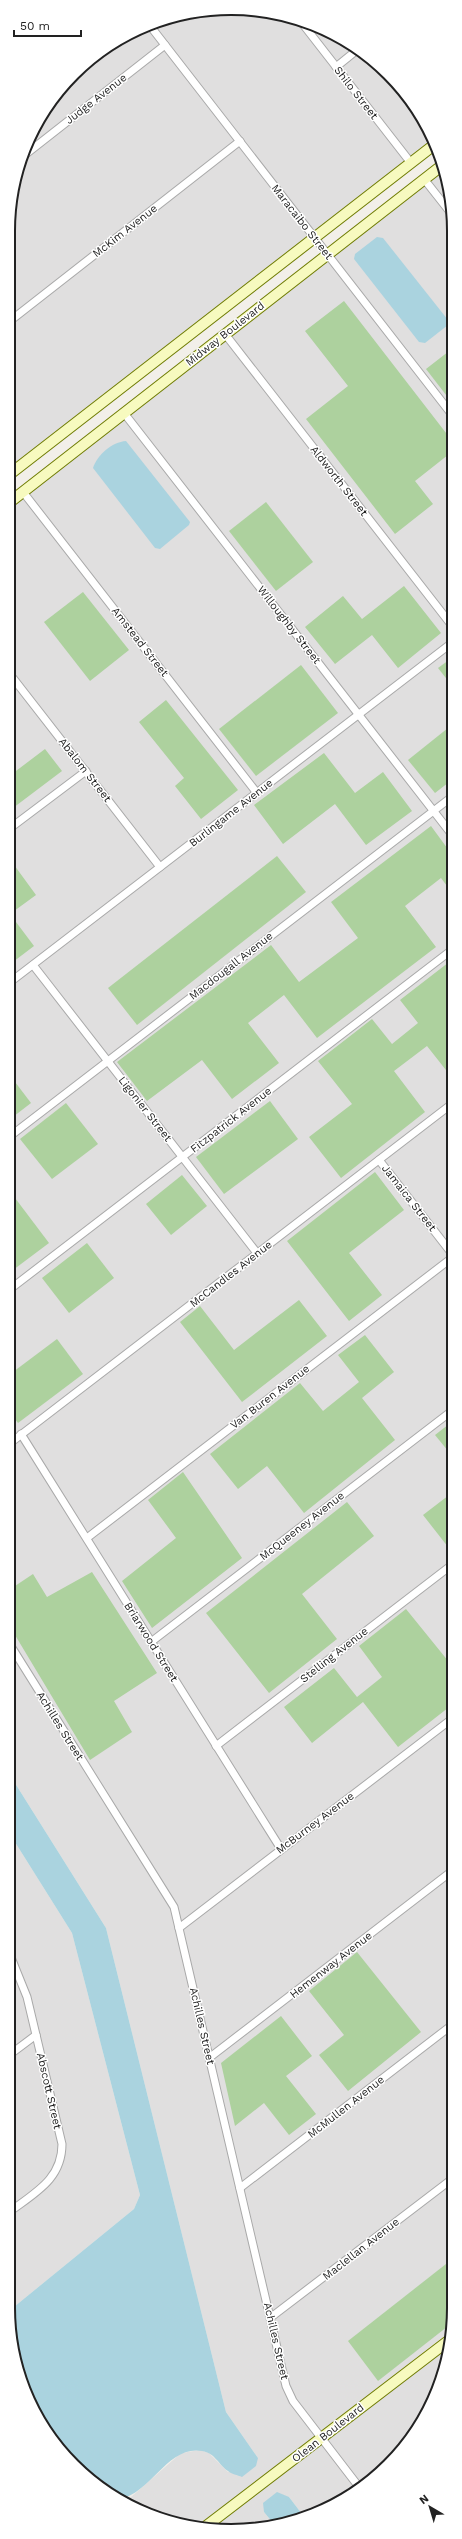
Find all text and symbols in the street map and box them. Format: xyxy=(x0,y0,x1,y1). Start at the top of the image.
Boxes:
scale bar xyxy=(14,12,81,38)
text: 50 m xyxy=(20,19,50,33)
street label: Shilo Street xyxy=(331,64,381,122)
street label: Judge Avenue xyxy=(63,71,129,127)
street label: Maracaibo Street xyxy=(269,182,336,262)
street label: McKim Avenue xyxy=(90,202,160,260)
street label: Midway Boulevard xyxy=(183,299,267,369)
street label: Aldworth Street xyxy=(308,443,371,519)
street label: Willoughby Street xyxy=(255,583,324,667)
street label: Amstead Street xyxy=(109,605,171,680)
street label: Abalom Street xyxy=(56,735,114,805)
street label: Burlingame Avenue xyxy=(187,776,275,850)
street label: Macdougall Avenue xyxy=(187,929,275,1003)
street label: Ligonier Street xyxy=(116,1074,175,1144)
street label: Fitzpatrick Avenue xyxy=(188,1084,274,1156)
street label: Jamaica Street xyxy=(379,1162,439,1234)
street label: McCandles Avenue xyxy=(187,1238,275,1310)
street label: Van Buren Avenue xyxy=(228,1362,312,1432)
street label: McQueeney Avenue xyxy=(257,1489,347,1563)
street label: Briarwood Street xyxy=(121,1600,181,1684)
street label: Stelling Avenue xyxy=(297,1624,371,1686)
street label: Achilles Street xyxy=(34,1689,87,1763)
street label: McBurney Avenue xyxy=(273,1789,357,1857)
street label: Hemenway Avenue xyxy=(287,1929,375,2001)
street label: Achilles Street xyxy=(187,1986,217,2066)
street label: Abscott Street xyxy=(34,2052,64,2131)
street label: McMullen Avenue xyxy=(305,2073,387,2141)
street label: Maclellan Avenue xyxy=(320,2215,402,2283)
street label: Achilles Street xyxy=(261,2301,291,2381)
street label: Olean Boulevard xyxy=(289,2401,367,2465)
north arrow xyxy=(410,2487,450,2527)
text: N xyxy=(417,2492,431,2507)

